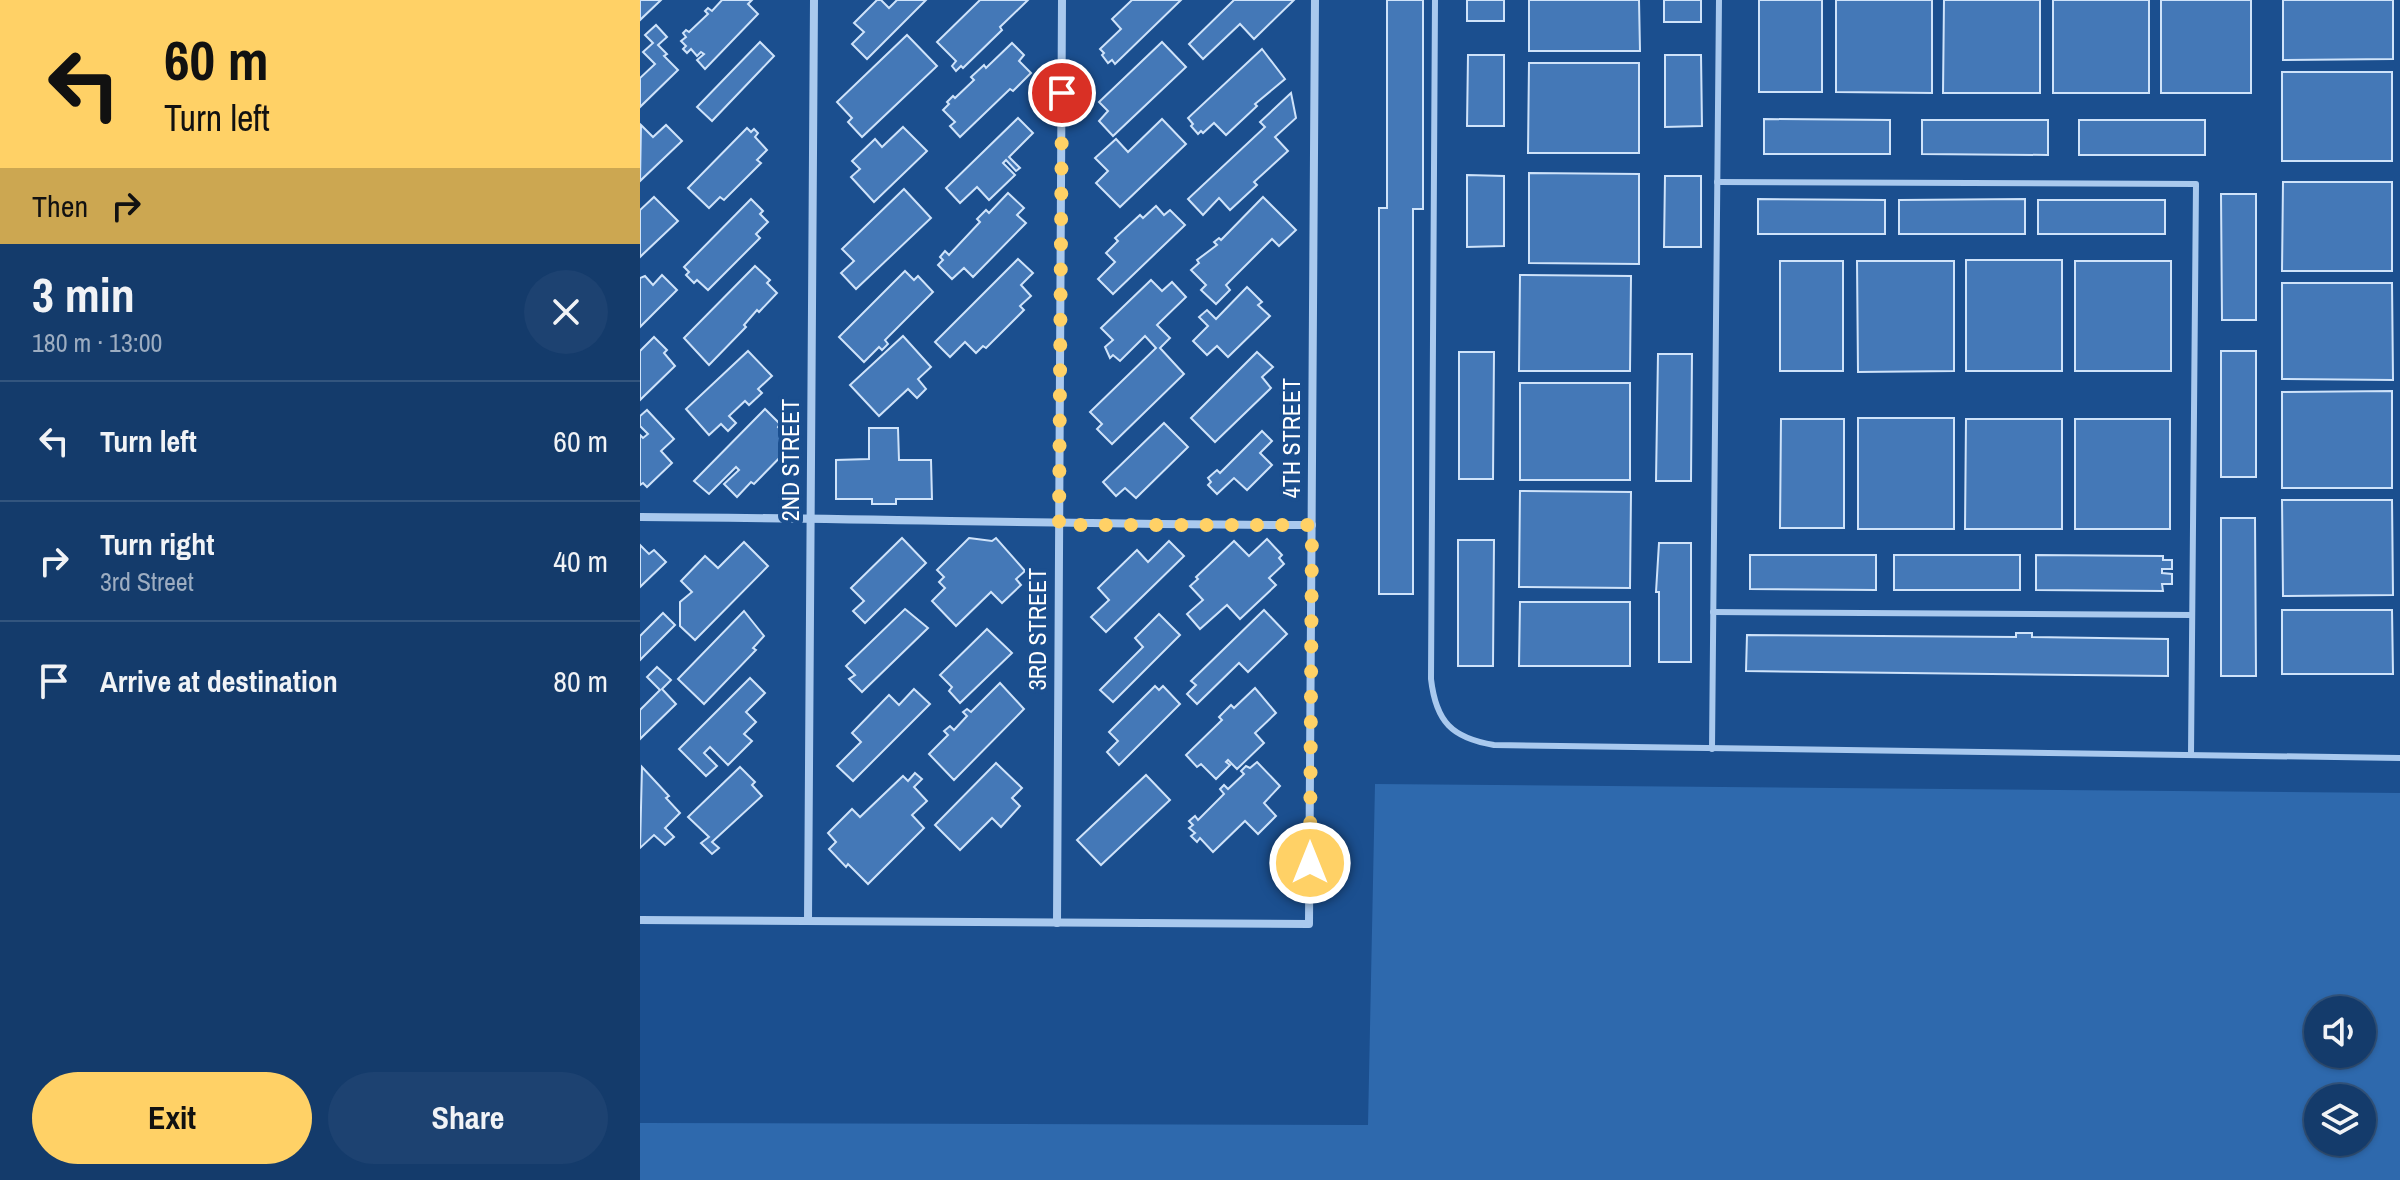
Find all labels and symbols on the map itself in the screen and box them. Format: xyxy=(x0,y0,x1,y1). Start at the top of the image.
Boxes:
pin xyxy=(1028,59,1096,127)
street label: 4TH STREET xyxy=(1275,378,1307,498)
street label: 2ND STREET xyxy=(774,399,806,521)
street label: 3RD STREET xyxy=(1021,568,1053,690)
position arrow xyxy=(1268,821,1352,905)

